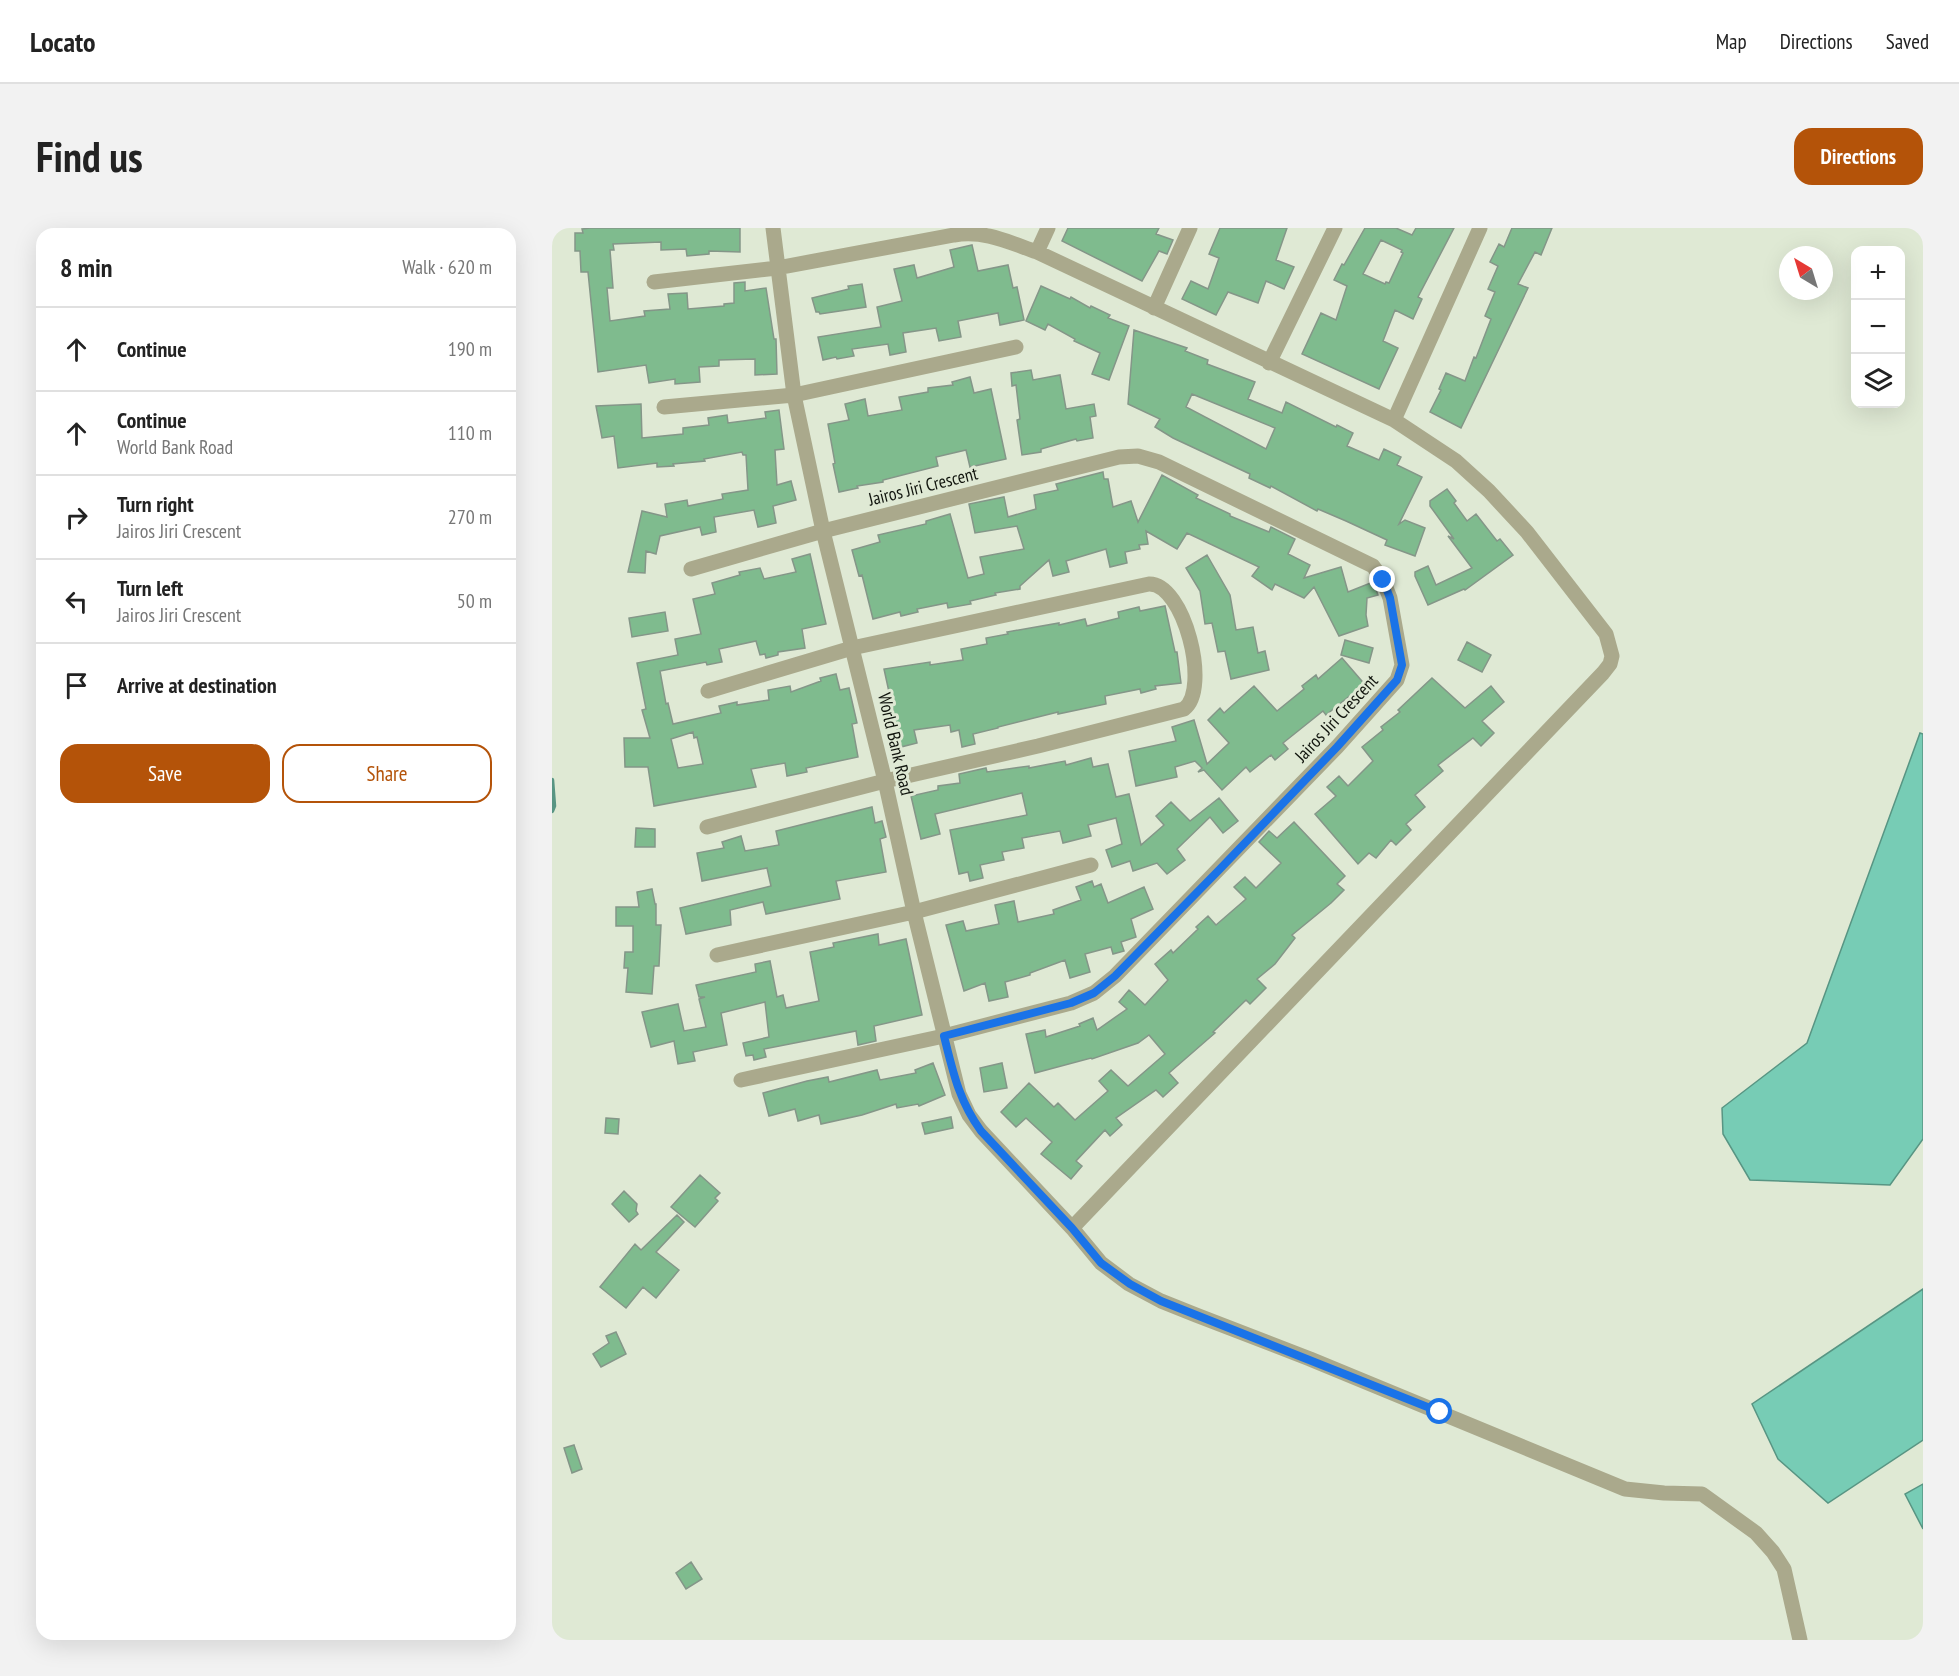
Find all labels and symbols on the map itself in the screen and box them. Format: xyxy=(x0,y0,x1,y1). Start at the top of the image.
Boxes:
north arrow xyxy=(1779,246,1833,300)
street label: Jairos Jiri Crescent xyxy=(865,461,980,511)
route end xyxy=(1369,566,1395,592)
street label: Jairos Jiri Crescent xyxy=(1289,669,1383,767)
street label: World Bank Road xyxy=(873,690,919,798)
route start xyxy=(1426,1398,1452,1424)

